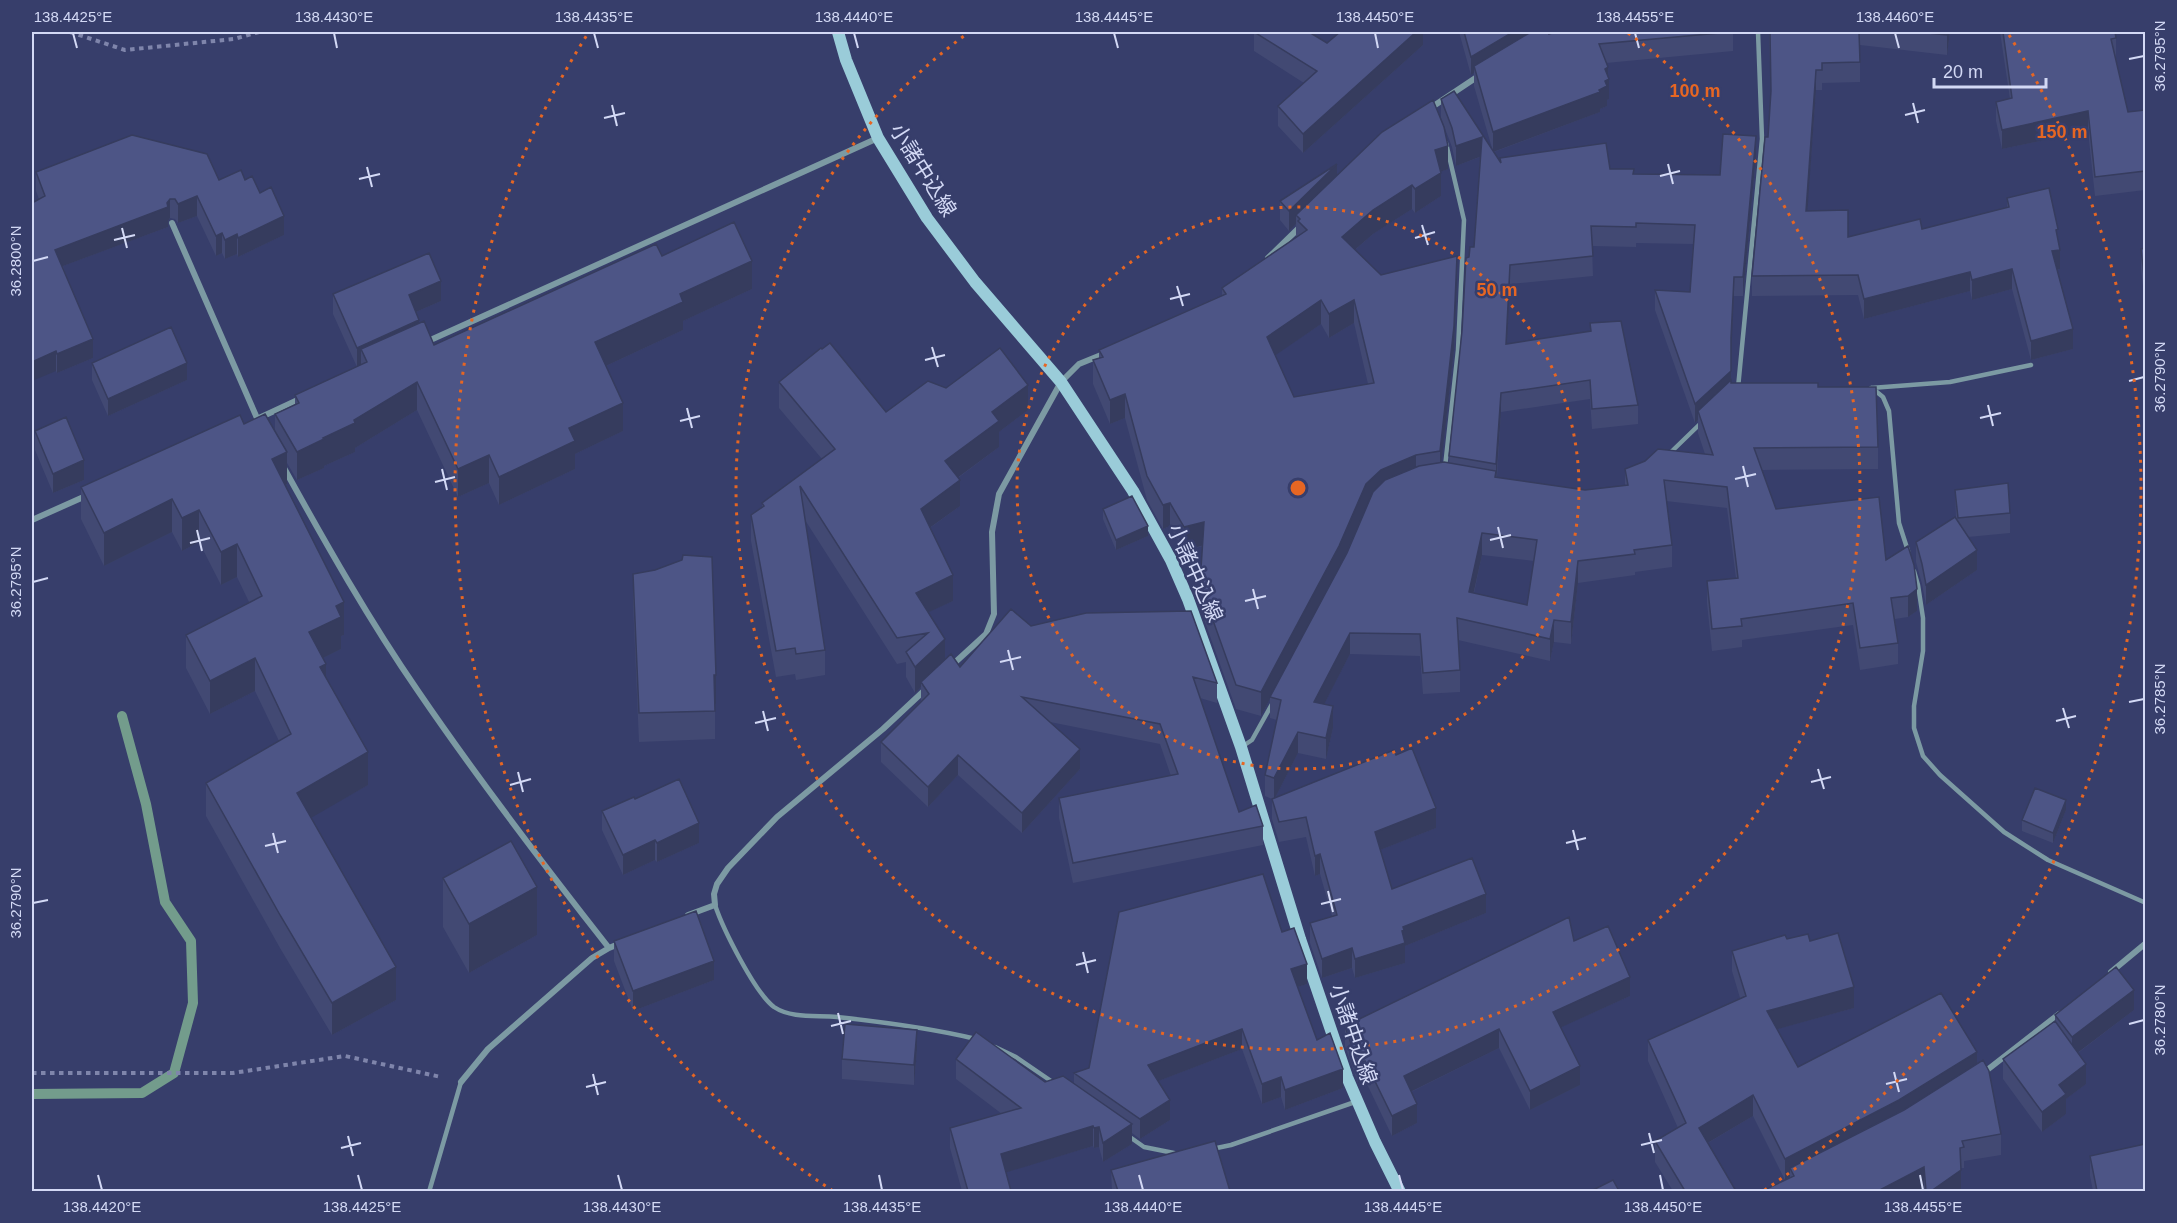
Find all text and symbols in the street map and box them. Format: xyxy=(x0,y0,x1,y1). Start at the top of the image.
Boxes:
text: 138.4425°E xyxy=(34,8,112,25)
text: 138.4430°E xyxy=(295,8,373,25)
text: 138.4435°E xyxy=(555,8,633,25)
text: 138.4440°E xyxy=(815,8,893,25)
text: 138.4445°E xyxy=(1075,8,1153,25)
text: 138.4450°E xyxy=(1336,8,1414,25)
text: 138.4455°E xyxy=(1596,8,1674,25)
text: 138.4460°E xyxy=(1856,8,1934,25)
text: 36.2795°N xyxy=(2151,20,2168,92)
scale bar xyxy=(1934,51,2046,89)
text: 20 m xyxy=(1943,62,1983,82)
text: 100 m xyxy=(1669,81,1721,101)
street label: 小諸中込線 xyxy=(886,119,961,220)
text: 150 m xyxy=(2036,122,2088,142)
text: 36.2800°N xyxy=(7,225,24,297)
text: 50 m xyxy=(1476,280,1518,300)
text: 36.2790°N xyxy=(2151,341,2168,413)
centre of rings xyxy=(1288,478,1308,498)
street label: 小諸中込線 xyxy=(1164,520,1227,625)
text: 36.2795°N xyxy=(7,546,24,618)
text: 36.2785°N xyxy=(2151,663,2168,735)
text: 36.2790°N xyxy=(7,867,24,939)
street label: 小諸中込線 xyxy=(1326,980,1381,1087)
text: 36.2780°N xyxy=(2151,984,2168,1056)
text: 138.4420°E xyxy=(63,1198,141,1215)
text: 138.4425°E xyxy=(323,1198,401,1215)
text: 138.4430°E xyxy=(583,1198,661,1215)
text: 138.4435°E xyxy=(843,1198,921,1215)
text: 138.4440°E xyxy=(1104,1198,1182,1215)
text: 138.4445°E xyxy=(1364,1198,1442,1215)
text: 138.4450°E xyxy=(1624,1198,1702,1215)
text: 138.4455°E xyxy=(1884,1198,1962,1215)

